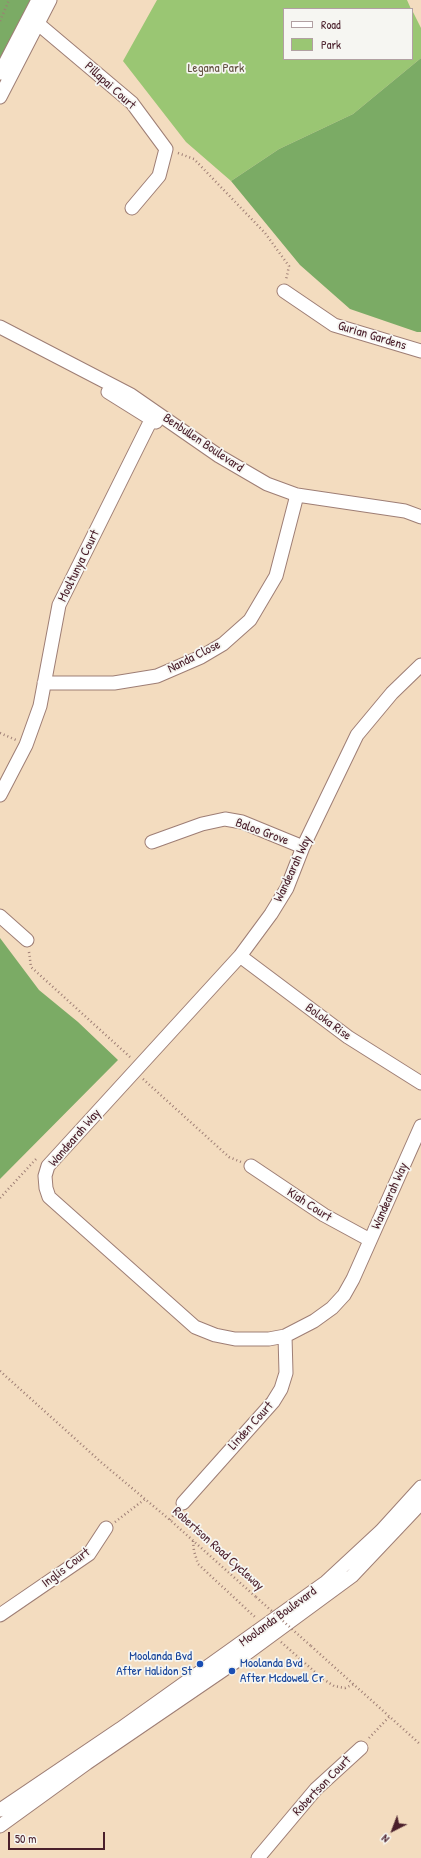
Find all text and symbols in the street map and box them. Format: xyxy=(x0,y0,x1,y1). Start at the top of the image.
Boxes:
legend xyxy=(283,8,413,60)
text: Road xyxy=(321,16,341,33)
text: Park xyxy=(321,36,341,53)
street label: Pillapai Court xyxy=(81,59,139,113)
park label: Legana Park xyxy=(188,61,244,77)
street label: Gurian Gardens xyxy=(336,318,408,354)
street label: Benbullen Boulevard xyxy=(160,410,246,476)
street label: Mooltunya Court xyxy=(55,528,103,604)
street label: Nanda Close xyxy=(165,637,223,677)
street label: Baloo Grove xyxy=(233,815,291,849)
street label: Wandearah Way xyxy=(271,833,315,905)
street label: Boloka Rise xyxy=(302,1000,354,1044)
street label: Wandearah Way xyxy=(46,1106,104,1170)
street label: Wandearah Way xyxy=(368,1160,412,1232)
street label: Kiah Court xyxy=(284,1185,334,1225)
street label: Linden Court xyxy=(225,1399,277,1453)
street label: Robertson Road Cycleway xyxy=(169,1504,267,1594)
street label: Inglis Court xyxy=(39,1545,93,1591)
street label: Moolanda Boulevard xyxy=(236,1584,320,1650)
place label: Moolanda Bvd After Halidon St xyxy=(116,1649,192,1680)
place label: Moolanda Bvd After Mcdowell Cr xyxy=(240,1656,324,1687)
marker: Moolanda Bvd After Halidon St xyxy=(195,1659,205,1669)
marker: Moolanda Bvd After Mcdowell Cr xyxy=(227,1666,237,1676)
street label: Robertson Court xyxy=(290,1753,354,1819)
north arrow xyxy=(373,1810,413,1850)
scale bar xyxy=(10,1824,107,1850)
text: 50 m xyxy=(15,1830,36,1847)
text: N xyxy=(378,1832,392,1846)

